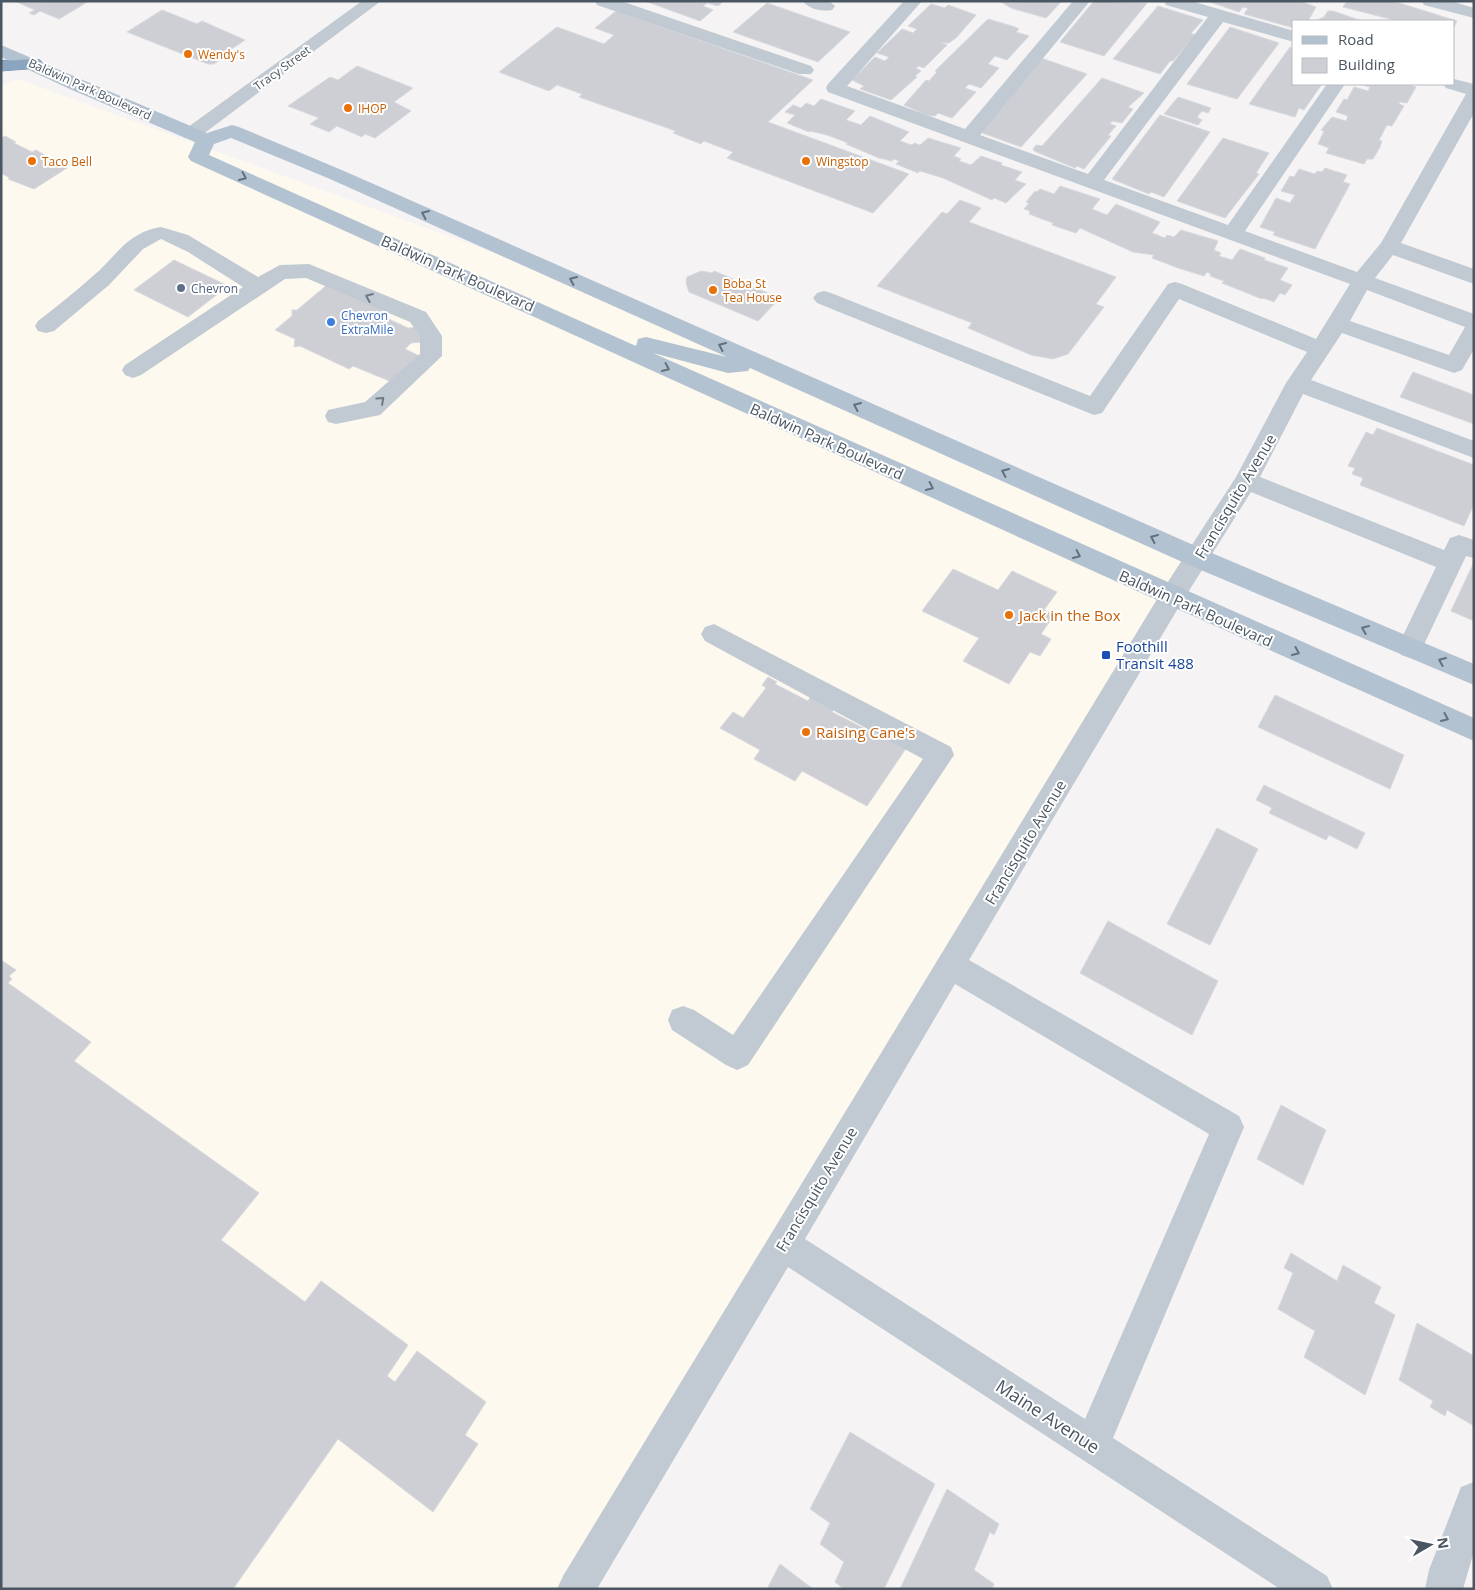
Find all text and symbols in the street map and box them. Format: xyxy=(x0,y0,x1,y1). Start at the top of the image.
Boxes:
legend xyxy=(1292,20,1455,85)
text: Road xyxy=(1338,29,1374,49)
street label: Tracy Street xyxy=(250,42,314,94)
place label: Wendy's xyxy=(198,46,245,63)
marker: Wendy's xyxy=(182,48,194,60)
street label: Baldwin Park Boulevard xyxy=(26,54,154,124)
text: Building xyxy=(1338,54,1395,74)
place label: IHOP xyxy=(358,100,387,117)
marker: IHOP xyxy=(342,102,354,114)
place label: Taco Bell xyxy=(42,153,92,170)
place label: Wingstop xyxy=(816,153,869,170)
marker: Taco Bell xyxy=(26,155,38,167)
marker: Wingstop xyxy=(800,155,812,167)
one-way arrow xyxy=(238,171,247,182)
one-way arrow xyxy=(421,210,430,221)
street label: Baldwin Park Boulevard xyxy=(378,230,538,316)
place label: Boba St Tea House xyxy=(723,275,782,306)
one-way arrow xyxy=(569,276,578,287)
place label: Chevron xyxy=(191,280,238,297)
marker: Chevron xyxy=(175,282,187,294)
marker: Boba St Tea House xyxy=(707,284,719,296)
one-way arrow xyxy=(365,292,374,303)
place label: Chevron ExtraMile xyxy=(341,307,394,338)
marker: Chevron ExtraMile xyxy=(325,316,337,328)
one-way arrow xyxy=(718,342,727,353)
one-way arrow xyxy=(661,361,670,372)
one-way arrow xyxy=(375,397,384,406)
street label: Baldwin Park Boulevard xyxy=(747,398,907,484)
one-way arrow xyxy=(853,402,862,413)
street label: Francisquito Avenue xyxy=(1190,430,1280,562)
one-way arrow xyxy=(1001,468,1010,479)
one-way arrow xyxy=(924,481,933,491)
one-way arrow xyxy=(1150,534,1159,544)
one-way arrow xyxy=(1072,548,1081,559)
street label: Baldwin Park Boulevard xyxy=(1116,565,1276,651)
place label: Jack in the Box xyxy=(1017,605,1121,625)
marker: Jack in the Box xyxy=(1003,609,1015,621)
one-way arrow xyxy=(1361,624,1370,635)
place label: Foothill Transit 488 xyxy=(1116,636,1194,673)
one-way arrow xyxy=(1291,646,1300,657)
marker: Foothill Transit 488 xyxy=(1100,649,1112,661)
one-way arrow xyxy=(1438,657,1447,668)
one-way arrow xyxy=(1440,711,1449,722)
place label: Raising Cane's xyxy=(816,722,915,742)
marker: Raising Cane's xyxy=(800,726,812,738)
street label: Francisquito Avenue xyxy=(980,776,1070,908)
street label: Francisquito Avenue xyxy=(771,1123,861,1255)
street label: Maine Avenue xyxy=(991,1373,1105,1459)
north arrow xyxy=(1405,1520,1455,1570)
text: N xyxy=(1433,1536,1454,1550)

